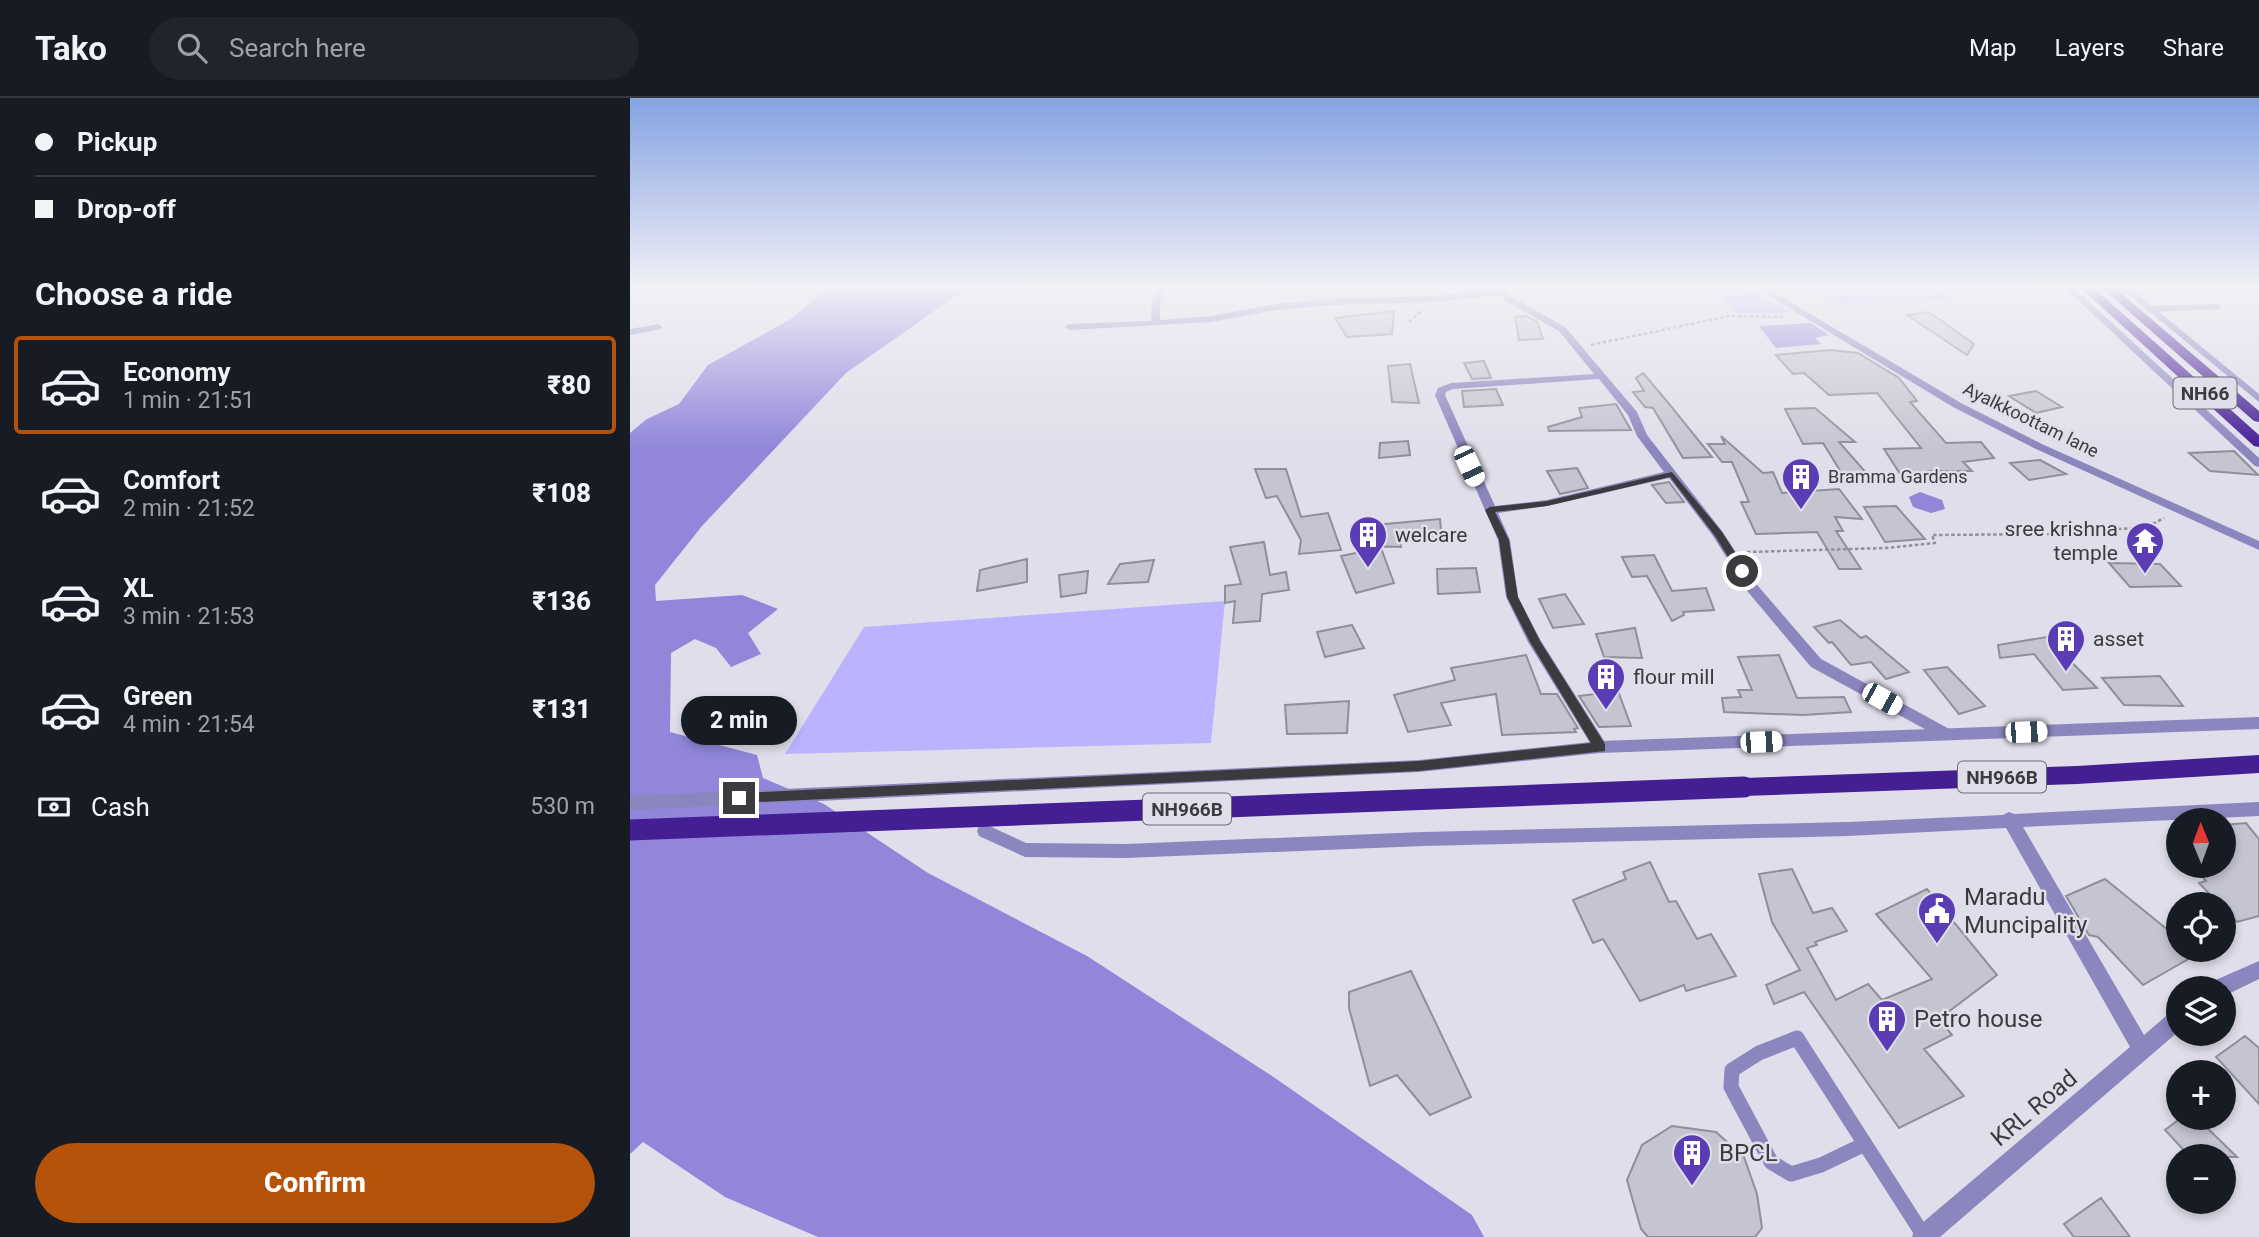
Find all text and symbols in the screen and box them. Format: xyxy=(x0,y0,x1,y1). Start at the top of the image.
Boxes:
search box xyxy=(149,17,639,80)
text: Tako xyxy=(35,29,107,68)
icon: search xyxy=(173,29,211,67)
text: Search here xyxy=(229,33,366,63)
text: Map xyxy=(1969,34,2017,62)
text: Layers xyxy=(2055,34,2125,62)
text: Share xyxy=(2163,34,2224,62)
text: Pickup xyxy=(77,127,157,157)
text: Drop-off xyxy=(77,194,176,224)
text: Choose a ride xyxy=(35,275,232,313)
icon: car xyxy=(39,354,102,417)
text: Economy xyxy=(123,357,230,387)
text: ₹80 xyxy=(547,370,591,400)
street label: Ayalkkoottam lane xyxy=(1960,378,2102,461)
road number: NH66 xyxy=(2174,378,2236,408)
text: 1 min · 21:51 xyxy=(123,387,255,414)
car xyxy=(1451,443,1488,489)
building icon: Bramma Gardens xyxy=(1780,456,1822,511)
icon: car xyxy=(39,462,102,525)
text: Comfort xyxy=(123,465,220,495)
place label: Bramma Gardens xyxy=(1828,466,1968,487)
text: ₹108 xyxy=(532,478,591,508)
text: 2 min · 21:52 xyxy=(123,495,255,522)
building icon: welcare xyxy=(1347,514,1389,569)
place label: sree krishna temple xyxy=(2004,517,2118,565)
temple icon: sree krishna temple xyxy=(2124,520,2166,575)
place label: welcare xyxy=(1395,523,1468,547)
route start xyxy=(1726,555,1758,587)
icon: car xyxy=(39,570,102,633)
text: XL xyxy=(123,573,154,603)
text: ₹136 xyxy=(532,586,591,616)
text: 3 min · 21:53 xyxy=(123,603,255,630)
building icon: asset xyxy=(2045,618,2087,673)
place label: asset xyxy=(2093,627,2144,651)
building icon: flour mill xyxy=(1585,656,1627,711)
place label: flour mill xyxy=(1633,665,1715,689)
icon: car xyxy=(39,678,102,741)
car xyxy=(1859,680,1906,718)
text: Green xyxy=(123,681,193,711)
text: ₹131 xyxy=(532,694,591,724)
callout: 2 min xyxy=(681,696,797,746)
text: 2 min xyxy=(710,707,768,734)
text: 4 min · 21:54 xyxy=(123,711,255,738)
car xyxy=(2005,721,2048,743)
car xyxy=(1740,731,1783,753)
road number: NH966B xyxy=(1958,762,2046,792)
route end xyxy=(723,782,755,814)
icon: cash xyxy=(35,788,73,826)
text: Cash xyxy=(91,792,150,822)
text: 530 m xyxy=(530,793,595,820)
road number: NH966B xyxy=(1143,794,1231,824)
north arrow xyxy=(2166,808,2236,878)
map controls xyxy=(2166,808,2236,1214)
place label: Maradu Muncipality xyxy=(1964,883,2088,939)
public building icon: Maradu Muncipality xyxy=(1916,890,1958,945)
button: locate xyxy=(2166,892,2236,962)
button: layers xyxy=(2166,976,2236,1046)
building icon: Petro house xyxy=(1866,998,1908,1053)
place label: Petro house xyxy=(1914,1005,2042,1033)
button: + xyxy=(2166,1060,2236,1130)
street label: KRL Road xyxy=(1985,1064,2083,1152)
building icon: BPCL xyxy=(1671,1132,1713,1187)
place label: BPCL xyxy=(1719,1139,1778,1167)
button: Confirm xyxy=(35,1143,595,1223)
button: − xyxy=(2166,1144,2236,1214)

